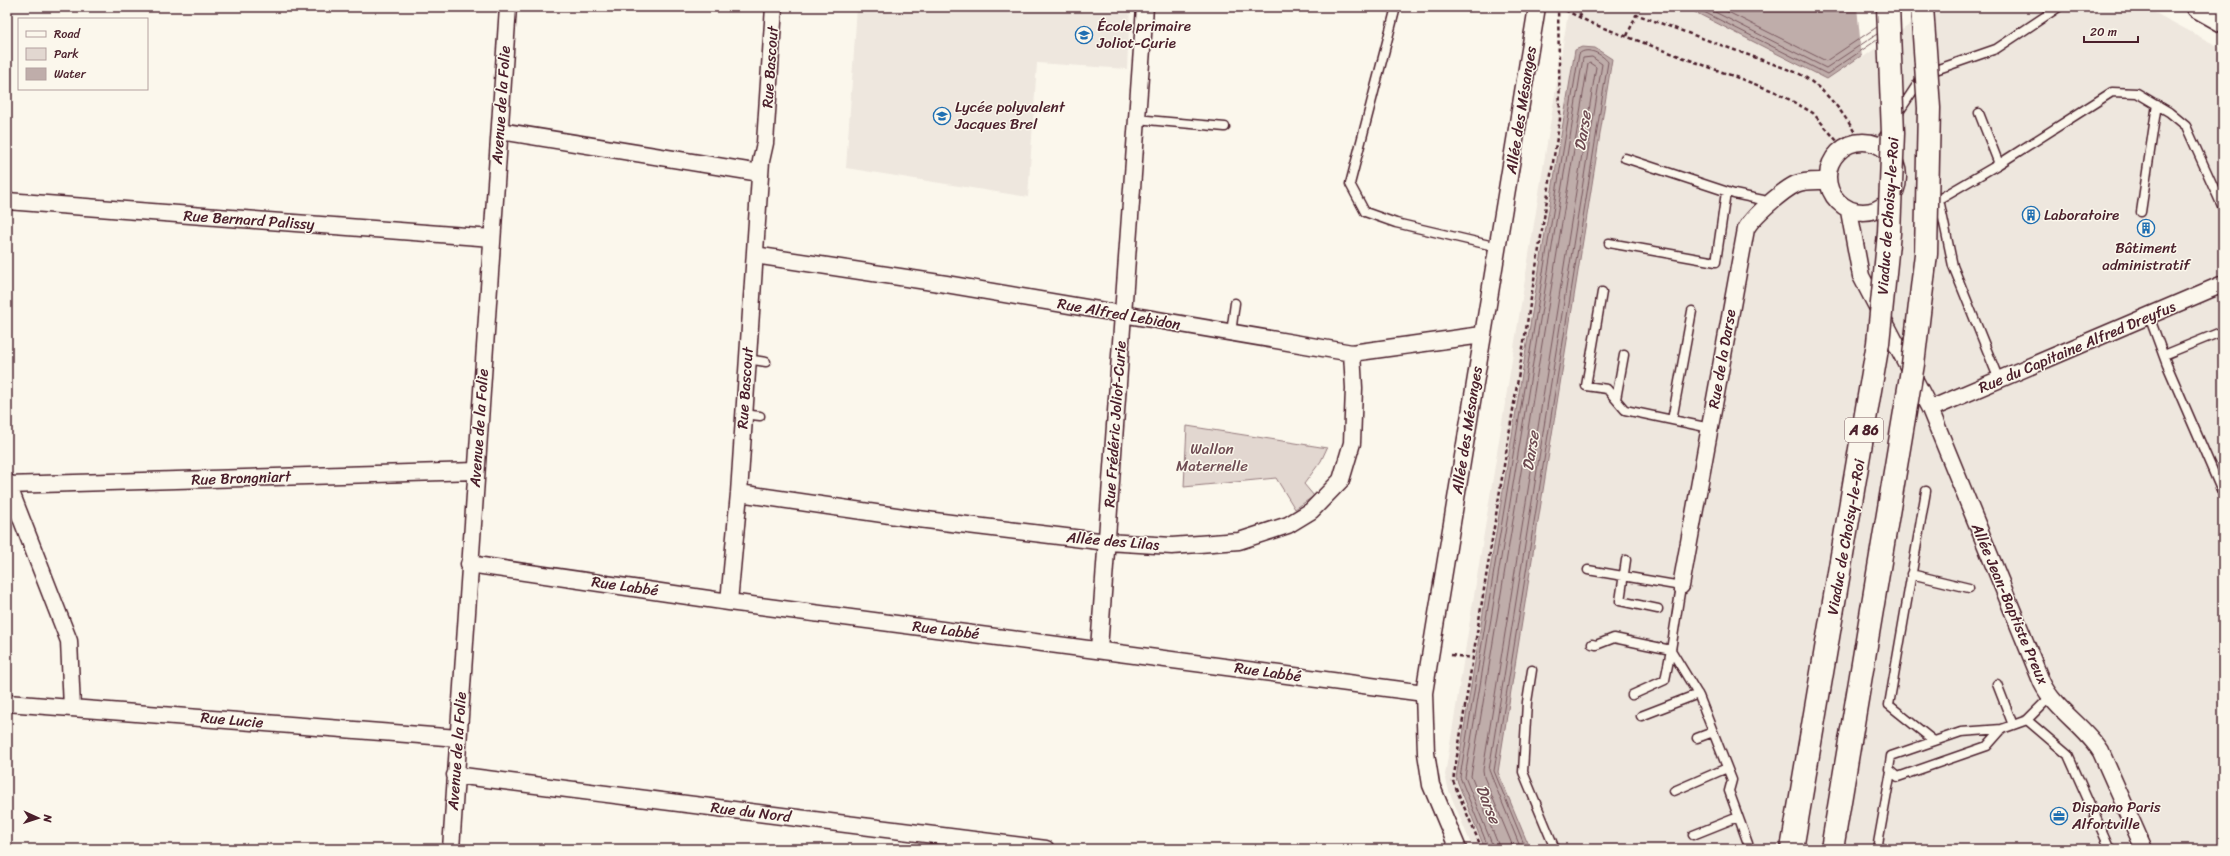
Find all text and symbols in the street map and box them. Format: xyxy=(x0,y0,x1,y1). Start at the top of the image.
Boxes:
place label: École primaire Joliot-Curie xyxy=(1096,13,1191,56)
legend xyxy=(18,18,148,90)
scale bar xyxy=(2084,18,2138,44)
text: 20 m xyxy=(2090,21,2117,43)
text: Road xyxy=(54,23,81,45)
street label: Rue Bascout xyxy=(754,24,786,109)
school or university icon: École primaire Joliot-Curie xyxy=(1074,25,1094,45)
text: Park xyxy=(54,43,79,65)
street label: Allée des Mésanges xyxy=(1498,44,1544,177)
street label: Avenue de la Folie xyxy=(484,45,518,166)
text: Water xyxy=(54,63,87,85)
place label: Lycée polyvalent Jacques Brel xyxy=(954,94,1066,137)
school or university icon: Lycée polyvalent Jacques Brel xyxy=(932,106,952,126)
water label: Darse xyxy=(1565,107,1600,153)
street label: Viaduc de Choisy-le-Roi xyxy=(1870,136,1907,296)
street label: Rue Bernard Palissy xyxy=(183,202,316,238)
place label: Laboratoire xyxy=(2044,202,2119,228)
building icon: Laboratoire xyxy=(2021,205,2041,225)
building icon: Bâtiment administratif xyxy=(2136,218,2156,238)
place label: Bâtiment administratif xyxy=(2102,235,2191,278)
street label: Rue Alfred Lebidon xyxy=(1055,290,1183,338)
street label: Rue du Capitaine Alfred Dreyfus xyxy=(1974,293,2180,400)
street label: Rue de la Darse xyxy=(1700,307,1744,411)
street label: Rue Frédéric Joliot-Curie xyxy=(1096,339,1134,508)
street label: Rue Bascout xyxy=(729,345,761,430)
street label: Allée des Mésanges xyxy=(1444,364,1490,497)
street label: Avenue de la Folie xyxy=(462,368,496,489)
road number: A 86 xyxy=(1845,418,1883,442)
water label: Darse xyxy=(1513,427,1548,473)
park label: Wallon Maternelle xyxy=(1176,436,1248,479)
street label: Viaduc de Choisy-le-Roi xyxy=(1819,456,1873,617)
street label: Rue Brongniart xyxy=(191,463,292,493)
street label: Allée Jean-Baptiste Preux xyxy=(1964,518,2056,689)
street label: Allée des Lilas xyxy=(1064,524,1161,558)
street label: Rue Labbé xyxy=(590,568,660,604)
street label: Rue Labbé xyxy=(911,613,981,647)
street label: Rue Labbé xyxy=(1233,654,1303,690)
street label: Avenue de la Folie xyxy=(440,691,474,812)
street label: Rue Lucie xyxy=(199,704,265,736)
water label: Darse xyxy=(1468,780,1510,830)
street label: Rue du Nord xyxy=(709,794,794,830)
place label: Dispano Paris Alfortville xyxy=(2071,794,2161,837)
north arrow xyxy=(18,798,58,838)
office icon: Dispano Paris Alfortville xyxy=(2049,806,2069,826)
text: N xyxy=(38,813,57,823)

